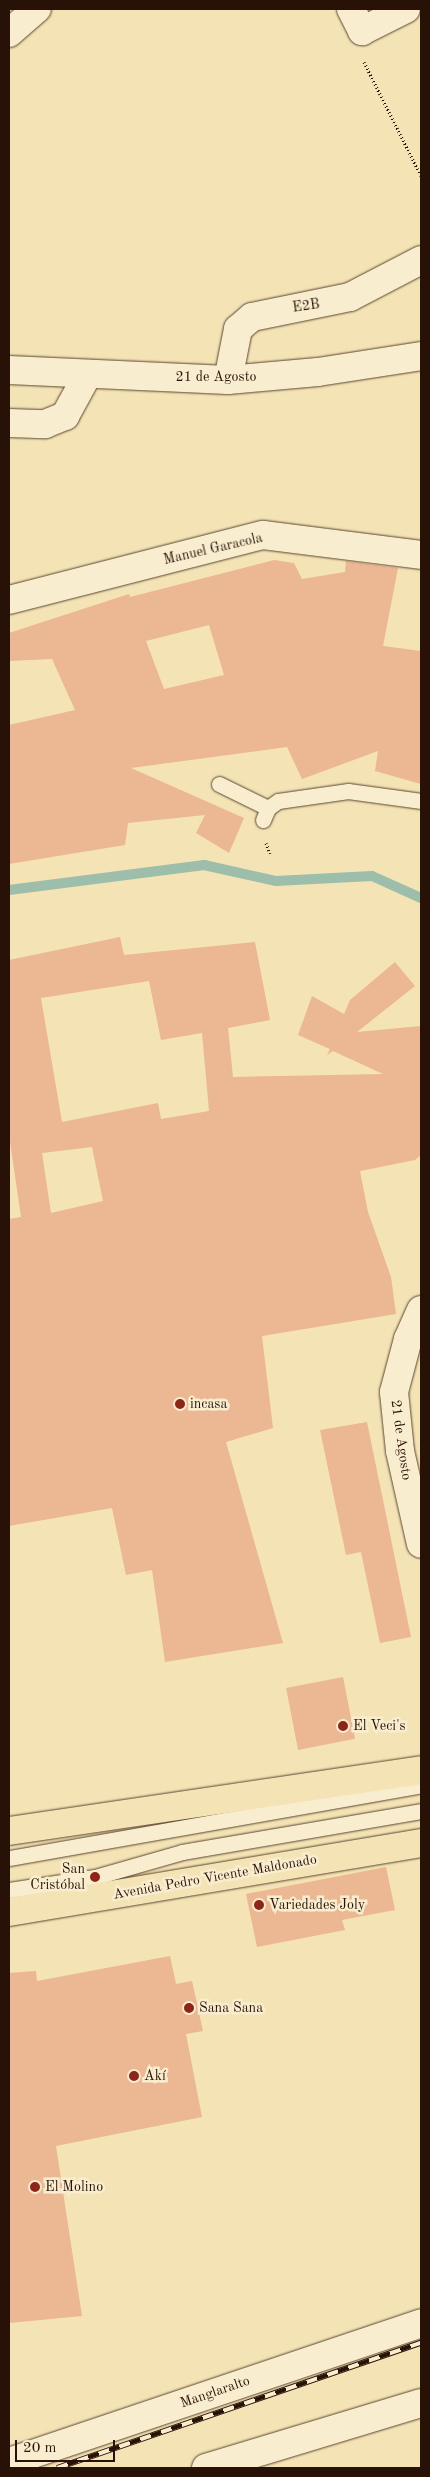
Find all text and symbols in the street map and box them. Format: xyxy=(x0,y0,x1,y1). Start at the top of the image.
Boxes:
street label: E2B xyxy=(291,296,321,316)
street label: 21 de Agosto xyxy=(176,369,256,385)
street label: Manuel Garacola xyxy=(162,529,264,569)
place label: incasa xyxy=(190,1396,227,1412)
marker: incasa xyxy=(174,1398,186,1410)
street label: 21 de Agosto xyxy=(387,1399,415,1481)
place label: El Veci's xyxy=(353,1718,406,1734)
marker: El Veci's xyxy=(337,1720,349,1732)
street label: Avenida Pedro Vicente Maldonado xyxy=(112,1851,318,1903)
place label: San Cristóbal xyxy=(30,1861,85,1894)
marker: San Cristóbal xyxy=(89,1871,101,1883)
place label: Variedades Joly xyxy=(269,1897,365,1913)
marker: Variedades Joly xyxy=(253,1899,265,1911)
place label: Sana Sana xyxy=(199,2000,263,2016)
marker: Sana Sana xyxy=(183,2002,195,2014)
place label: Akí xyxy=(144,2068,166,2084)
marker: Akí xyxy=(128,2070,140,2082)
place label: El Molino xyxy=(45,2179,103,2195)
marker: El Molino xyxy=(29,2181,41,2193)
street label: Manglaralto xyxy=(178,2372,252,2412)
scale bar xyxy=(18,2430,118,2462)
text: 20 m xyxy=(23,2441,57,2456)

